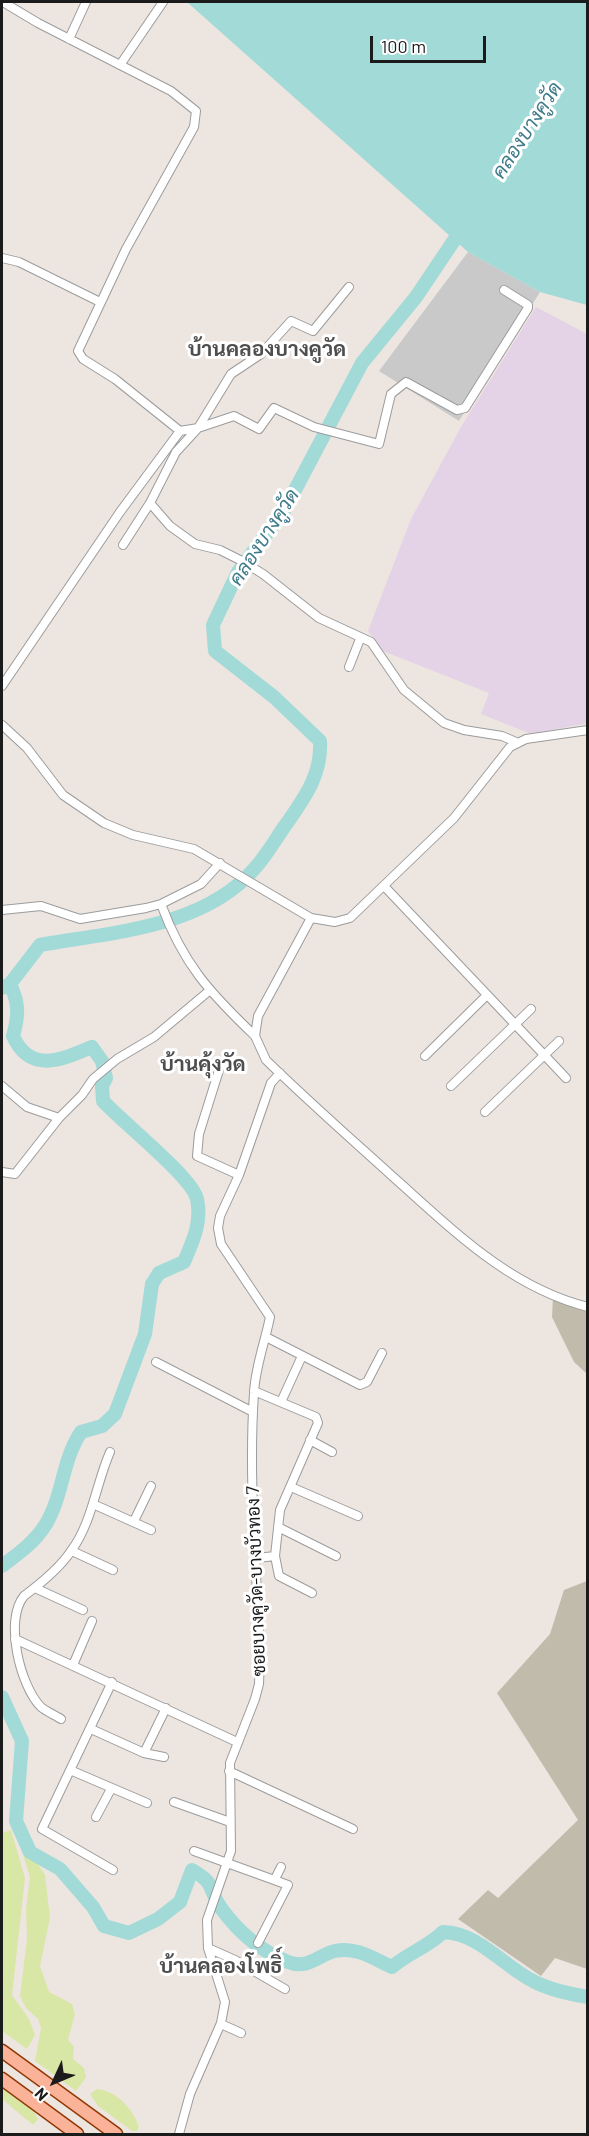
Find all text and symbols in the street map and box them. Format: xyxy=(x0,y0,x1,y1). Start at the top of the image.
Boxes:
scale bar xyxy=(373,24,488,62)
text: 100 m xyxy=(381,35,426,57)
water label: คลองบางคูวัด xyxy=(487,77,567,183)
district label: บ้านคลองบางคูวัด xyxy=(188,336,346,362)
water label: คลองบางคูวัด xyxy=(224,484,304,590)
district label: บ้านคุ้งวัด xyxy=(160,1051,246,1077)
street label: ซอยบางคูวัด-บางบัวทอง 7 xyxy=(242,1486,270,1676)
district label: บ้านคลองโพธิ์ xyxy=(160,1953,282,1979)
north arrow xyxy=(24,2052,84,2112)
text: N xyxy=(30,2084,51,2105)

